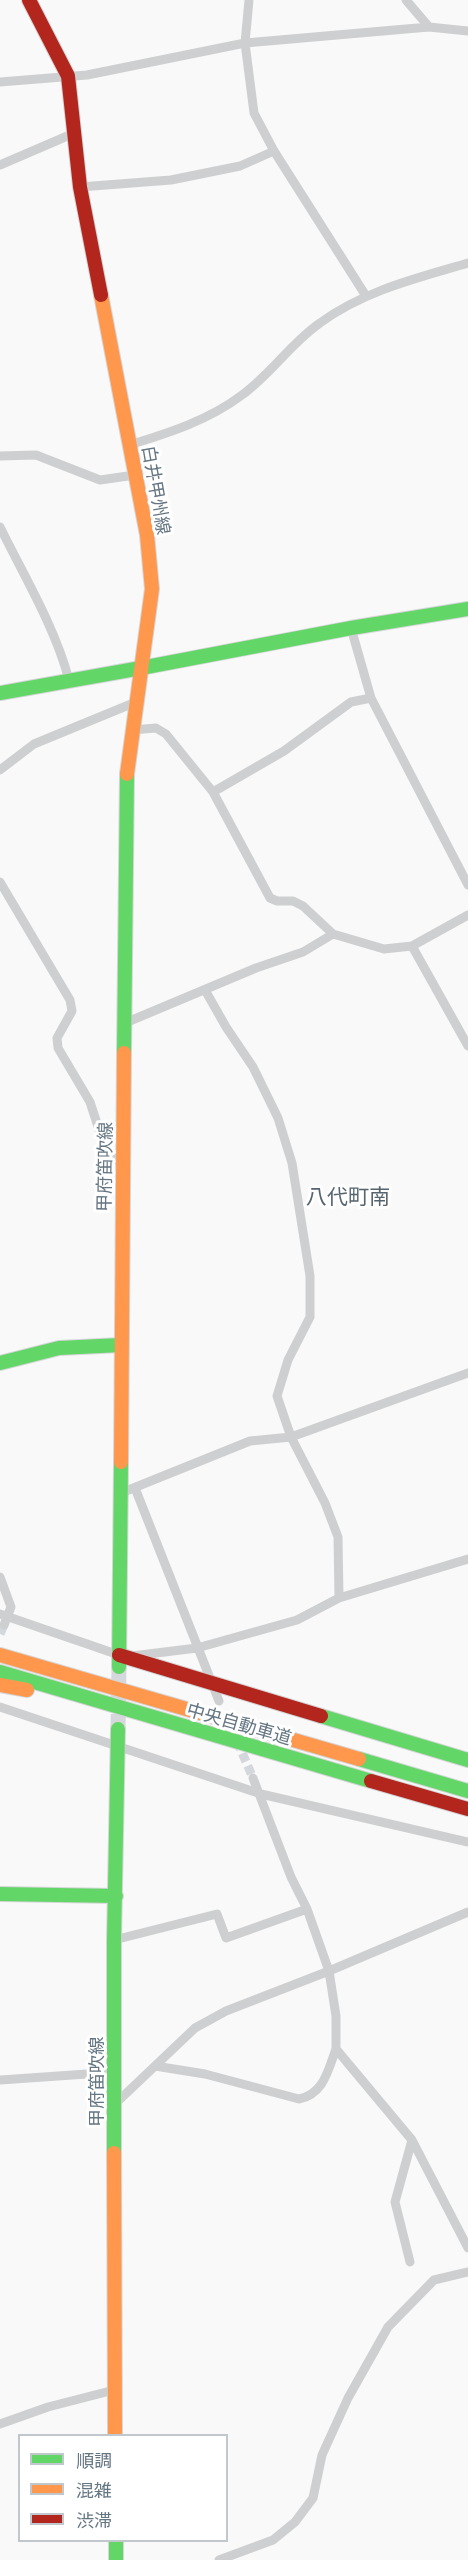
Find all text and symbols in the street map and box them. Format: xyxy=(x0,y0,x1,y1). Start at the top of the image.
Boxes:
street label: 白井甲州線 xyxy=(138,444,174,536)
street label: 甲府笛吹線 xyxy=(93,1122,117,1212)
district label: 八代町南 xyxy=(306,1184,390,1210)
street label: 中央自動車道 xyxy=(184,1699,294,1749)
street label: 甲府笛吹線 xyxy=(86,2037,108,2127)
legend xyxy=(18,2434,228,2542)
text: 順調 xyxy=(76,2449,112,2471)
text: 混雑 xyxy=(76,2479,112,2501)
text: 渋滞 xyxy=(76,2509,112,2531)

